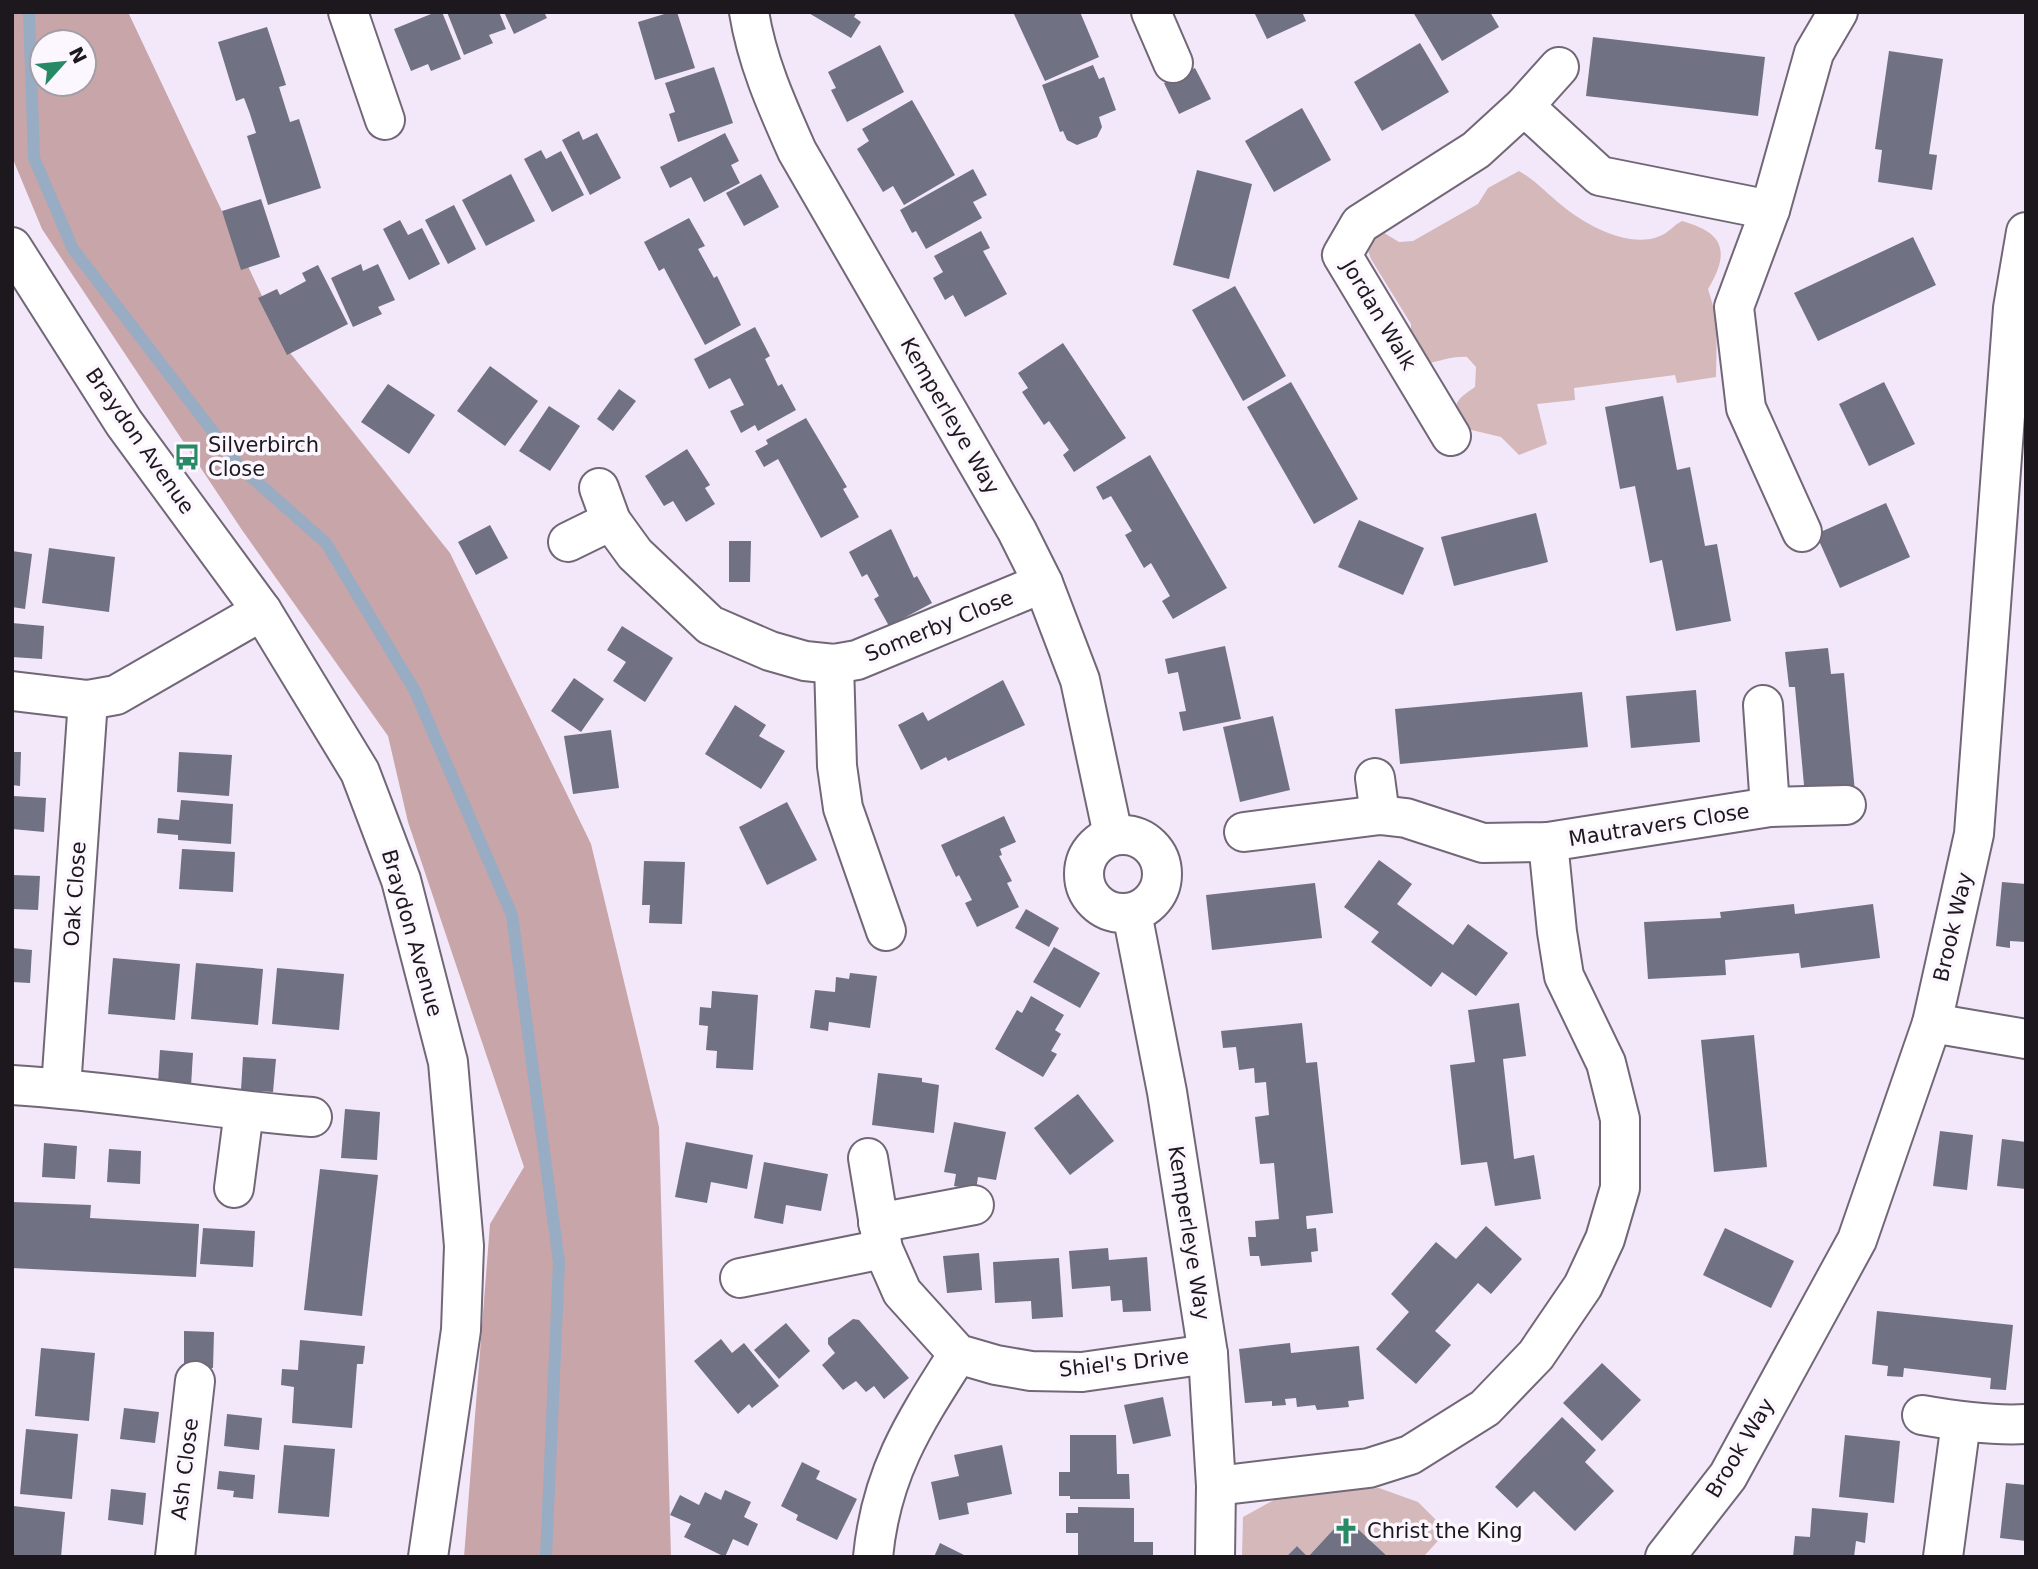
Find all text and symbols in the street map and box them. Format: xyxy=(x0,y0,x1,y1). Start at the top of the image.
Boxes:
north arrow xyxy=(28,28,98,98)
text: N xyxy=(65,43,92,67)
street label: Jordan Walk xyxy=(1336,254,1422,375)
street label: Kemperleye Way xyxy=(895,334,1005,498)
street label: Braydon Avenue xyxy=(81,363,199,519)
place label: Silverbirch Close xyxy=(208,433,319,481)
bus stop icon: Silverbirch Close xyxy=(172,442,202,472)
street label: Somerby Close xyxy=(861,585,1017,667)
street label: Mautravers Close xyxy=(1567,799,1751,851)
street label: Oak Close xyxy=(59,841,91,947)
street label: Braydon Avenue xyxy=(377,847,447,1019)
street label: Brook Way xyxy=(1929,870,1977,984)
street label: Kemperleye Way xyxy=(1163,1144,1215,1322)
street label: Shiel's Drive xyxy=(1058,1344,1190,1382)
street label: Brook Way xyxy=(1701,1394,1779,1502)
street label: Ash Close xyxy=(167,1417,203,1521)
church icon: Christ the King xyxy=(1331,1516,1361,1546)
place label: Christ the King xyxy=(1367,1519,1523,1543)

